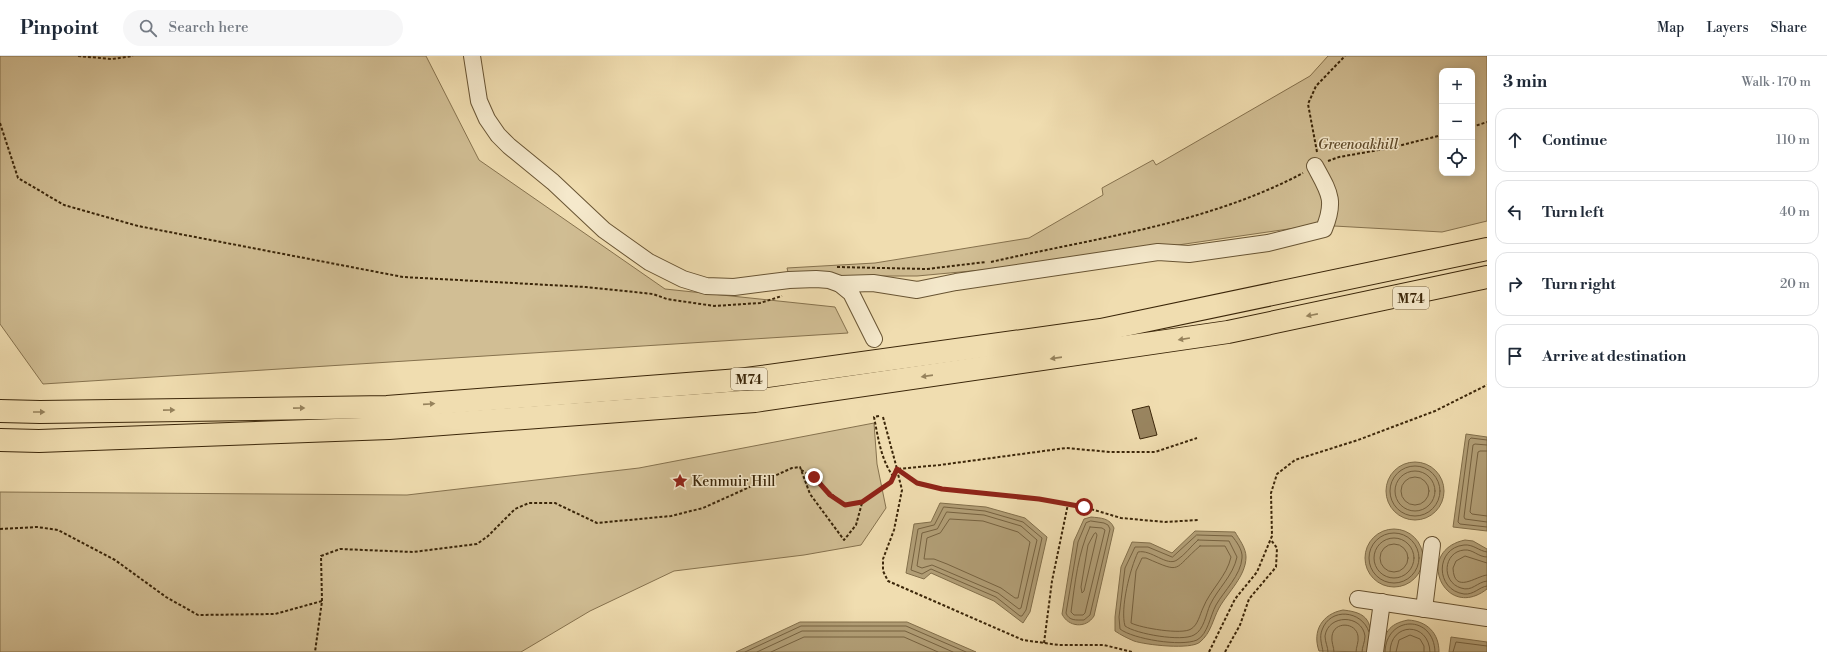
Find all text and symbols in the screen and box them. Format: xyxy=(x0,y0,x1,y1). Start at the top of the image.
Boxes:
search box xyxy=(123,10,403,46)
text: Pinpoint xyxy=(20,16,99,40)
icon: search xyxy=(137,17,159,39)
text: Search here xyxy=(169,18,249,37)
text: Map xyxy=(1657,19,1684,37)
text: Layers xyxy=(1706,19,1749,37)
text: Share xyxy=(1771,19,1807,37)
map controls xyxy=(1439,68,1475,176)
button: + xyxy=(1439,68,1475,104)
text: 3 min xyxy=(1503,71,1547,93)
text: Walk · 170 m xyxy=(1741,74,1811,90)
button: − xyxy=(1439,104,1475,140)
icon: ahead xyxy=(1504,129,1526,151)
text: Continue xyxy=(1542,131,1607,150)
text: 110 m xyxy=(1776,132,1810,148)
park label: Greenoakhill xyxy=(1318,136,1399,154)
button: locate xyxy=(1439,140,1475,176)
icon: left xyxy=(1504,201,1526,223)
text: Turn left xyxy=(1542,203,1604,222)
text: 40 m xyxy=(1780,204,1810,220)
icon: right xyxy=(1504,273,1526,295)
text: Turn right xyxy=(1542,275,1616,294)
text: 20 m xyxy=(1780,276,1810,292)
road number: M74 xyxy=(1393,287,1429,309)
one-way arrow xyxy=(1306,312,1318,318)
one-way arrow xyxy=(1178,336,1190,342)
icon: arrive xyxy=(1504,345,1526,367)
text: Arrive at destination xyxy=(1542,347,1686,366)
one-way arrow xyxy=(1050,355,1062,361)
road number: M74 xyxy=(731,368,767,390)
one-way arrow xyxy=(921,373,933,380)
one-way arrow xyxy=(423,400,435,407)
one-way arrow xyxy=(293,405,306,411)
one-way arrow xyxy=(163,407,175,414)
one-way arrow xyxy=(33,409,46,415)
route end xyxy=(805,468,823,486)
place icon: Kenmuir Hill xyxy=(671,472,689,490)
place label: Kenmuir Hill xyxy=(692,473,775,491)
route start xyxy=(1075,498,1093,516)

